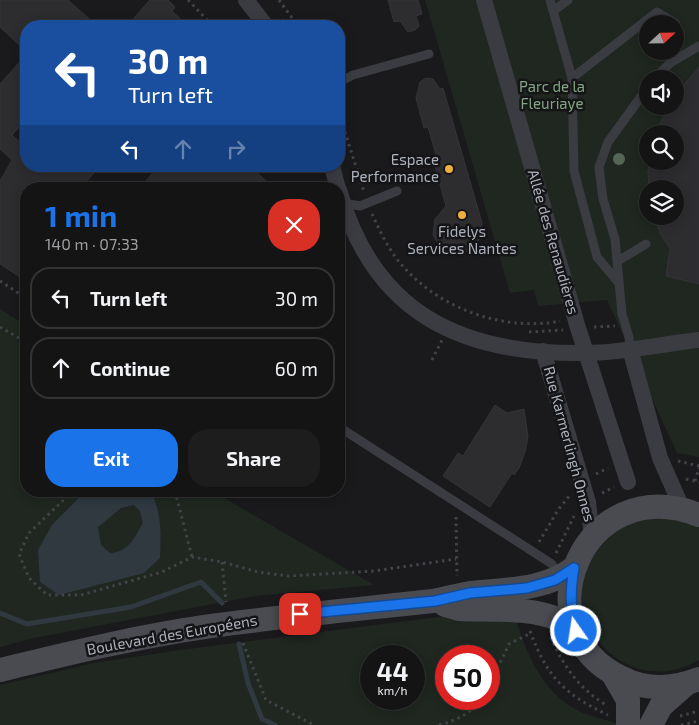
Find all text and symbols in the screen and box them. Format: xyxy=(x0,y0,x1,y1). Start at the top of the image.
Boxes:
north arrow xyxy=(639,15,684,60)
map controls xyxy=(639,15,684,225)
text: 30 m xyxy=(128,39,208,81)
icon: left xyxy=(45,40,110,105)
button: sound xyxy=(639,70,684,115)
park label: Parc de la Fleuriaye xyxy=(519,77,585,112)
text: Turn left xyxy=(128,81,213,107)
button: search xyxy=(639,125,684,170)
icon: left xyxy=(116,135,144,163)
icon: ahead xyxy=(169,135,197,163)
icon: right xyxy=(222,135,250,163)
place label: Espace Performance xyxy=(351,150,439,185)
marker: Espace Performance xyxy=(443,163,455,175)
street label: Allée des Renaudières xyxy=(525,167,583,316)
button: layers xyxy=(639,180,684,225)
text: 1 min xyxy=(45,197,117,233)
button: close xyxy=(268,199,320,251)
marker: Fidelys Services Nantes xyxy=(456,209,468,221)
place label: Fidelys Services Nantes xyxy=(407,222,517,257)
text: 140 m · 07:33 xyxy=(45,234,139,253)
icon: left xyxy=(47,284,75,312)
text: Turn left xyxy=(90,287,167,310)
text: 30 m xyxy=(275,287,318,310)
icon: ahead xyxy=(47,354,75,382)
text: Continue xyxy=(90,357,170,380)
text: 60 m xyxy=(275,357,318,380)
street label: Rue Karmerlingh Onnes xyxy=(541,364,599,523)
button: Exit xyxy=(45,429,178,487)
button: Share xyxy=(188,429,320,487)
pin xyxy=(279,593,321,635)
icon: arrive xyxy=(286,600,314,628)
position arrow xyxy=(549,604,601,656)
street label: Boulevard des Européens xyxy=(85,610,258,658)
speed limit sign: 50 xyxy=(435,645,500,710)
text: 44 xyxy=(377,656,408,686)
text: km/h xyxy=(378,683,407,697)

